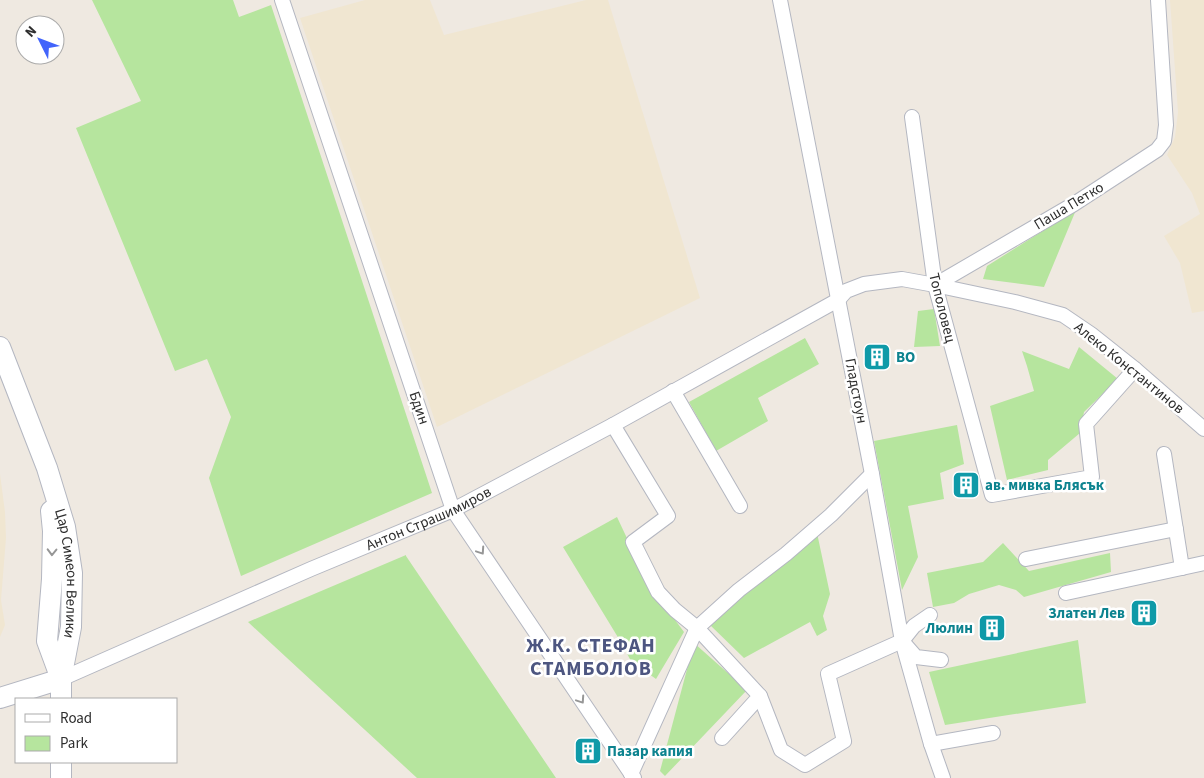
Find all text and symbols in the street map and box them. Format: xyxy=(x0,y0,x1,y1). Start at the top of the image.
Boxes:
north arrow xyxy=(15,15,65,65)
text: N xyxy=(21,22,42,42)
street label: Паша Петко xyxy=(1030,177,1108,235)
street label: Тополовец xyxy=(923,271,961,346)
street label: Алеко Константинов xyxy=(1069,317,1189,419)
building icon: ВО xyxy=(862,342,892,372)
place label: ВО xyxy=(896,347,915,368)
street label: Гладстоун xyxy=(839,357,873,425)
street label: Бдин xyxy=(404,389,434,427)
building icon: ав. мивка Блясък xyxy=(951,470,981,500)
place label: ав. мивка Блясък xyxy=(985,475,1105,496)
street label: Антон Страшимиров xyxy=(363,481,495,556)
street label: Цар Симеон Велики xyxy=(49,506,83,640)
one-way arrow xyxy=(475,545,484,555)
one-way arrow xyxy=(47,548,57,556)
building icon: Златен Лев xyxy=(1129,598,1159,628)
place label: Златен Лев xyxy=(1048,603,1125,624)
building icon: Люлин xyxy=(977,613,1007,643)
place label: Люлин xyxy=(924,618,973,639)
district label: Ж.К. СТЕФАН СТАМБОЛОВ xyxy=(526,632,656,683)
one-way arrow xyxy=(575,694,584,704)
legend xyxy=(15,698,178,763)
text: Road xyxy=(60,708,92,729)
text: Park xyxy=(60,733,89,754)
building icon: Пазар капия xyxy=(573,736,603,766)
place label: Пазар капия xyxy=(607,741,693,762)

